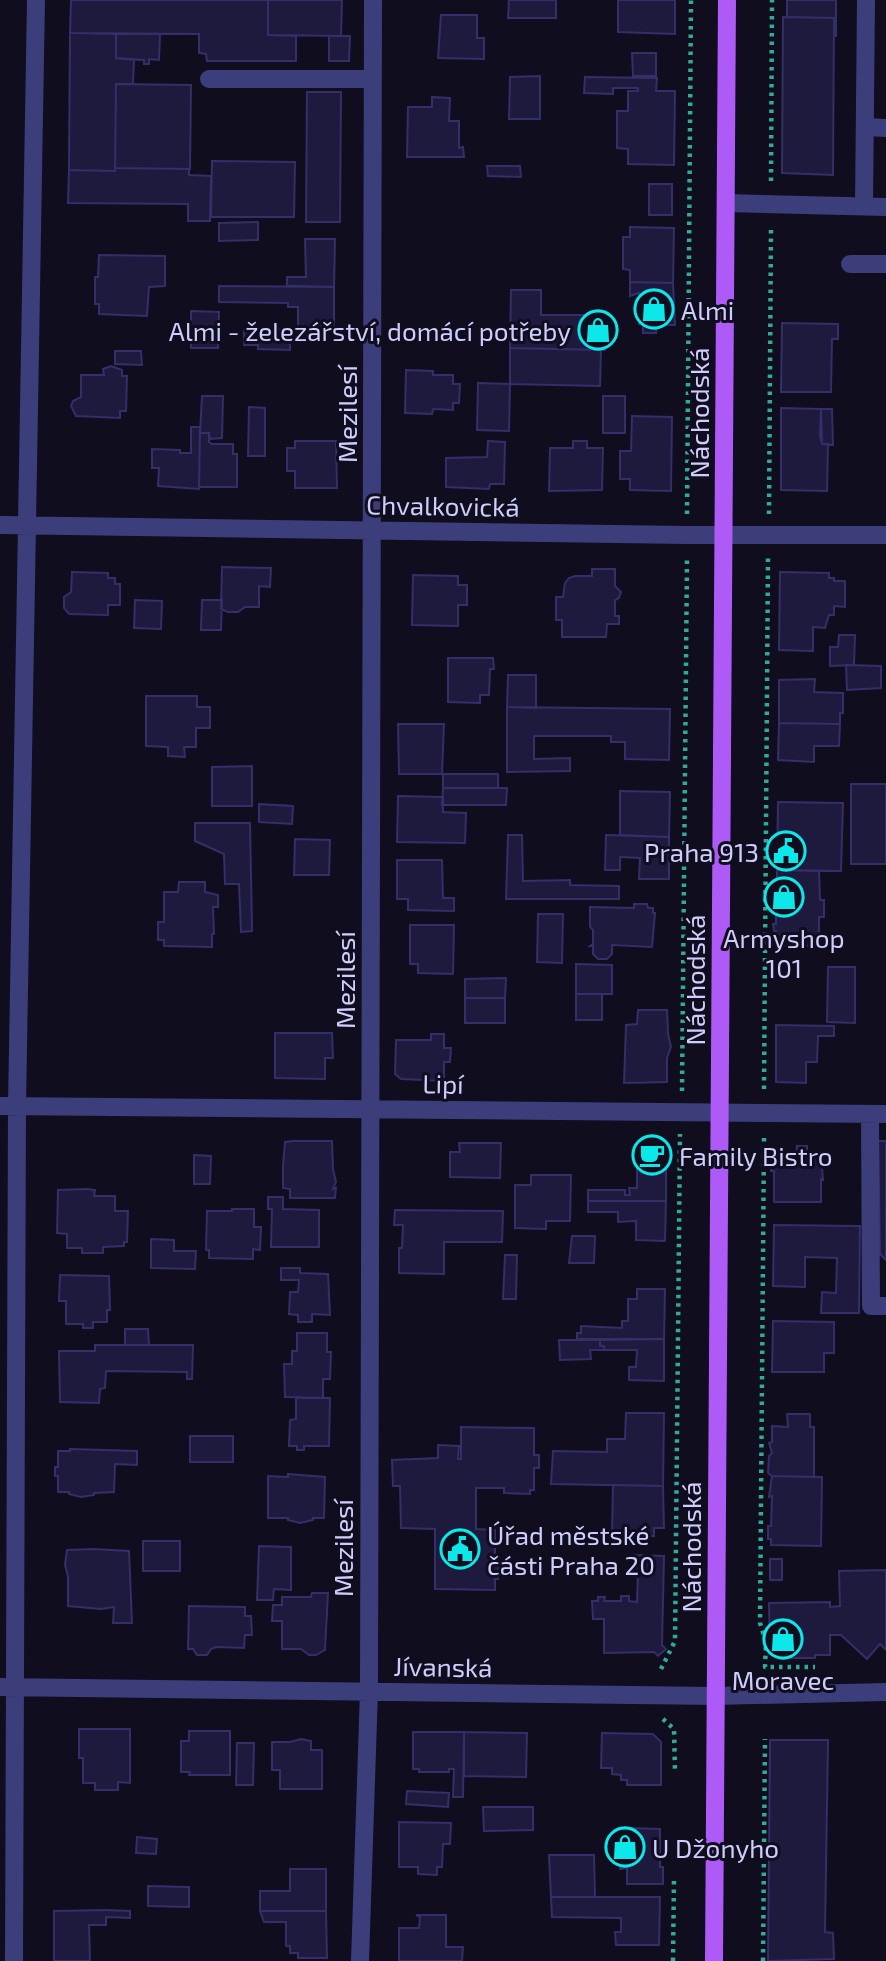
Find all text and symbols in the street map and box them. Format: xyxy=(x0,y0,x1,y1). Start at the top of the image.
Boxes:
shop icon: Almi xyxy=(633,288,675,330)
place label: Almi xyxy=(681,294,734,325)
shop icon: Almi - železářství, domácí potřeby xyxy=(577,309,619,351)
place label: Almi - železářství, domácí potřeby xyxy=(169,315,571,346)
street label: Náchodská xyxy=(683,348,714,478)
street label: Mezilesí xyxy=(331,364,362,463)
street label: Chvalkovická xyxy=(366,488,520,522)
public building icon: Praha 913 xyxy=(765,830,807,872)
place label: Praha 913 xyxy=(644,836,759,867)
shop icon: Armyshop 101 xyxy=(763,876,805,918)
street label: Náchodská xyxy=(679,915,710,1045)
place label: Armyshop 101 xyxy=(723,922,845,983)
street label: Mezilesí xyxy=(329,930,360,1029)
street label: Lipí xyxy=(422,1067,465,1099)
cafe icon: Family Bistro xyxy=(631,1134,673,1176)
place label: Family Bistro xyxy=(679,1140,833,1171)
street label: Náchodská xyxy=(675,1482,706,1612)
street label: Mezilesí xyxy=(327,1498,358,1597)
place label: Úřad městské části Praha 20 xyxy=(487,1519,655,1580)
public building icon: Úřad městské části Praha 20 xyxy=(439,1528,481,1570)
shop icon: Moravec xyxy=(762,1618,804,1660)
street label: Jívanská xyxy=(393,1650,493,1682)
place label: Moravec xyxy=(732,1664,834,1695)
shop icon: U Džonyho xyxy=(604,1826,646,1868)
place label: U Džonyho xyxy=(652,1832,779,1863)

